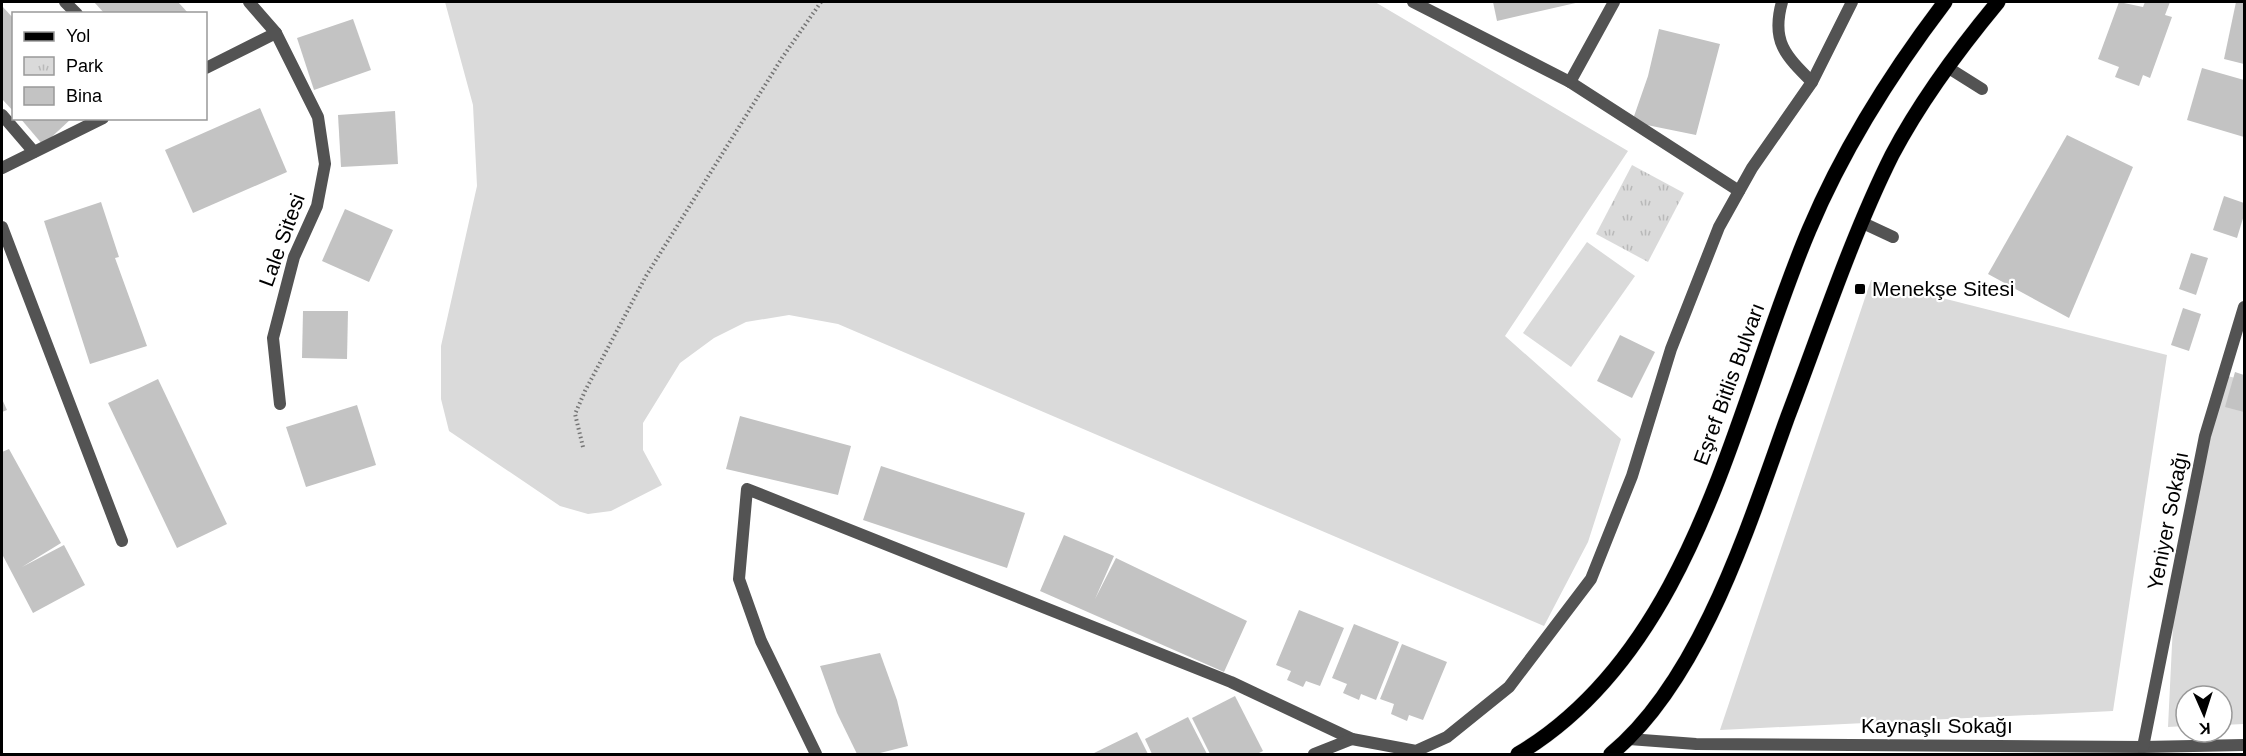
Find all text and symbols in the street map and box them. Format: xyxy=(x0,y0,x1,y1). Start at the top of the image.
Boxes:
legend xyxy=(12,12,207,120)
text: Yol xyxy=(66,26,90,46)
text: Park xyxy=(66,56,104,76)
text: Bina xyxy=(66,86,103,106)
street label: Lale Sitesi xyxy=(254,190,309,289)
place label: Menekşe Sitesi xyxy=(1872,277,2014,300)
marker: Menekşe Sitesi xyxy=(1853,282,1867,296)
street label: Eşref Bitlis Bulvarı xyxy=(1689,300,1768,468)
street label: Yeniyer Sokağı xyxy=(2143,450,2192,592)
north arrow xyxy=(2174,684,2234,744)
street label: Kaynaşlı Sokağı xyxy=(1861,714,2013,737)
text: K xyxy=(2198,720,2211,737)

